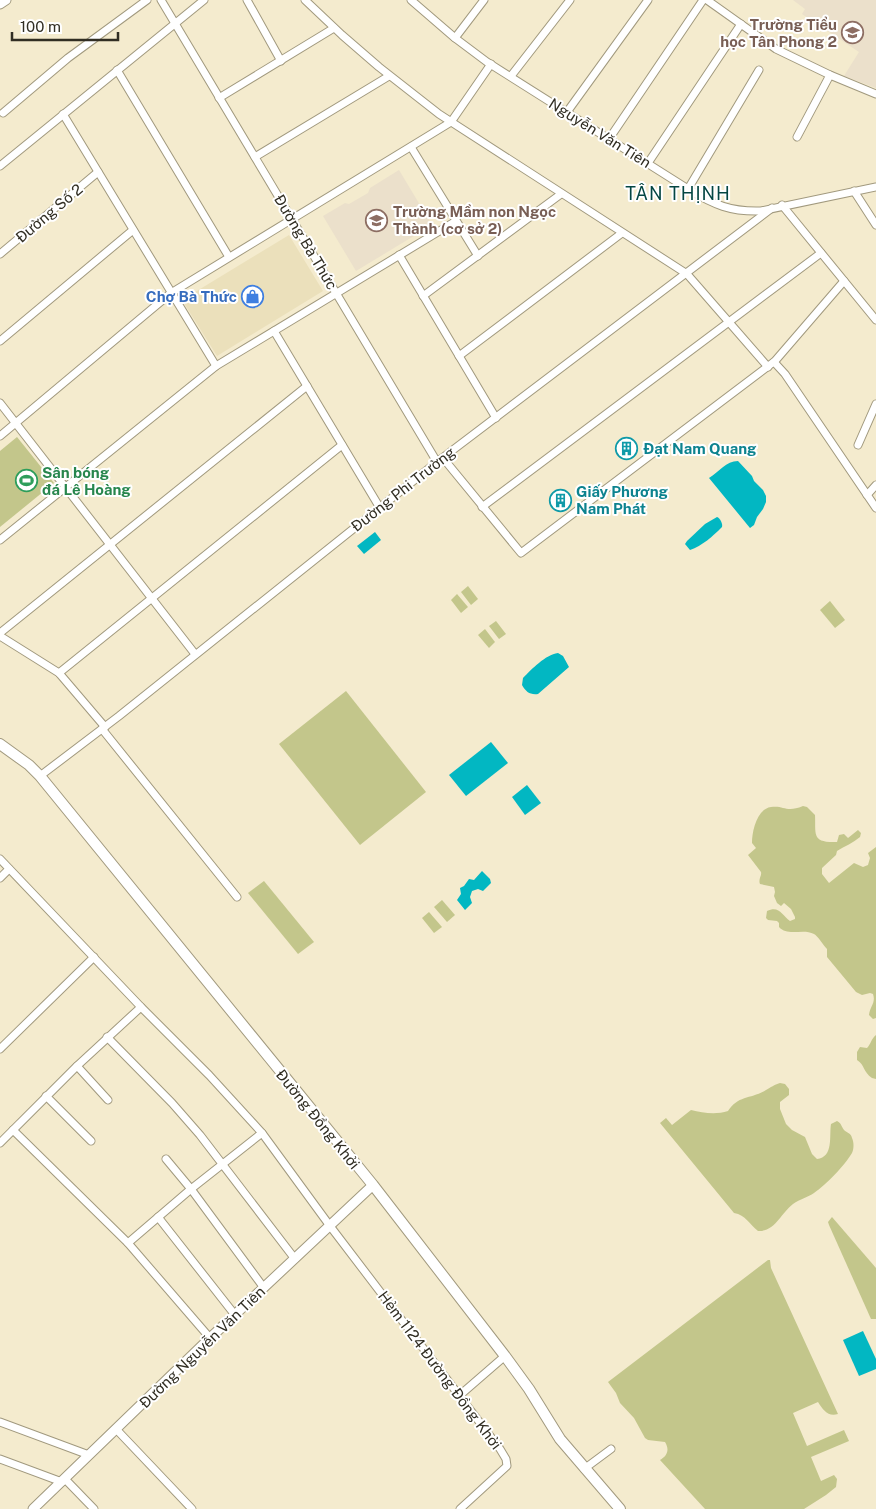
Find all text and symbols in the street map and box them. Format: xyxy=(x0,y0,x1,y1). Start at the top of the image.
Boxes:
scale bar xyxy=(12,10,119,42)
place label: Trường Tiểu học Tân Phong 2 xyxy=(720,16,837,50)
text: 100 m xyxy=(20,18,61,35)
school or university icon: Trường Tiểu học Tân Phong 2 xyxy=(841,21,865,45)
street label: Nguyễn Văn Tiên xyxy=(546,95,654,171)
street label: Đường Số 2 xyxy=(12,180,86,246)
district label: TÂN THỊNH xyxy=(625,183,731,204)
street label: Đường Bà Thức xyxy=(271,191,341,293)
place label: Trường Mầm non Ngọc Thành (cơ sở 2) xyxy=(393,203,556,237)
school or university icon: Trường Mầm non Ngọc Thành (cơ sở 2) xyxy=(365,208,389,232)
shop icon: Chợ Bà Thức xyxy=(241,284,265,308)
place label: Chợ Bà Thức xyxy=(146,288,237,305)
building icon: Đạt Nam Quang xyxy=(615,436,639,460)
place label: Đạt Nam Quang xyxy=(643,440,757,457)
street label: Đường Phi Trường xyxy=(348,443,458,535)
place label: Sân bóng đá Lê Hoàng xyxy=(42,464,131,498)
sports icon: Sân bóng đá Lê Hoàng xyxy=(14,469,38,493)
place label: Giấy Phương Nam Phát xyxy=(576,483,669,517)
building icon: Giấy Phương Nam Phát xyxy=(548,488,572,512)
street label: Đường Đồng Khởi xyxy=(273,1066,363,1172)
street label: Đường Nguyễn Văn Tiên xyxy=(136,1283,268,1411)
street label: Hẻm 1124 Đường Đồng Khởi xyxy=(375,1287,505,1453)

